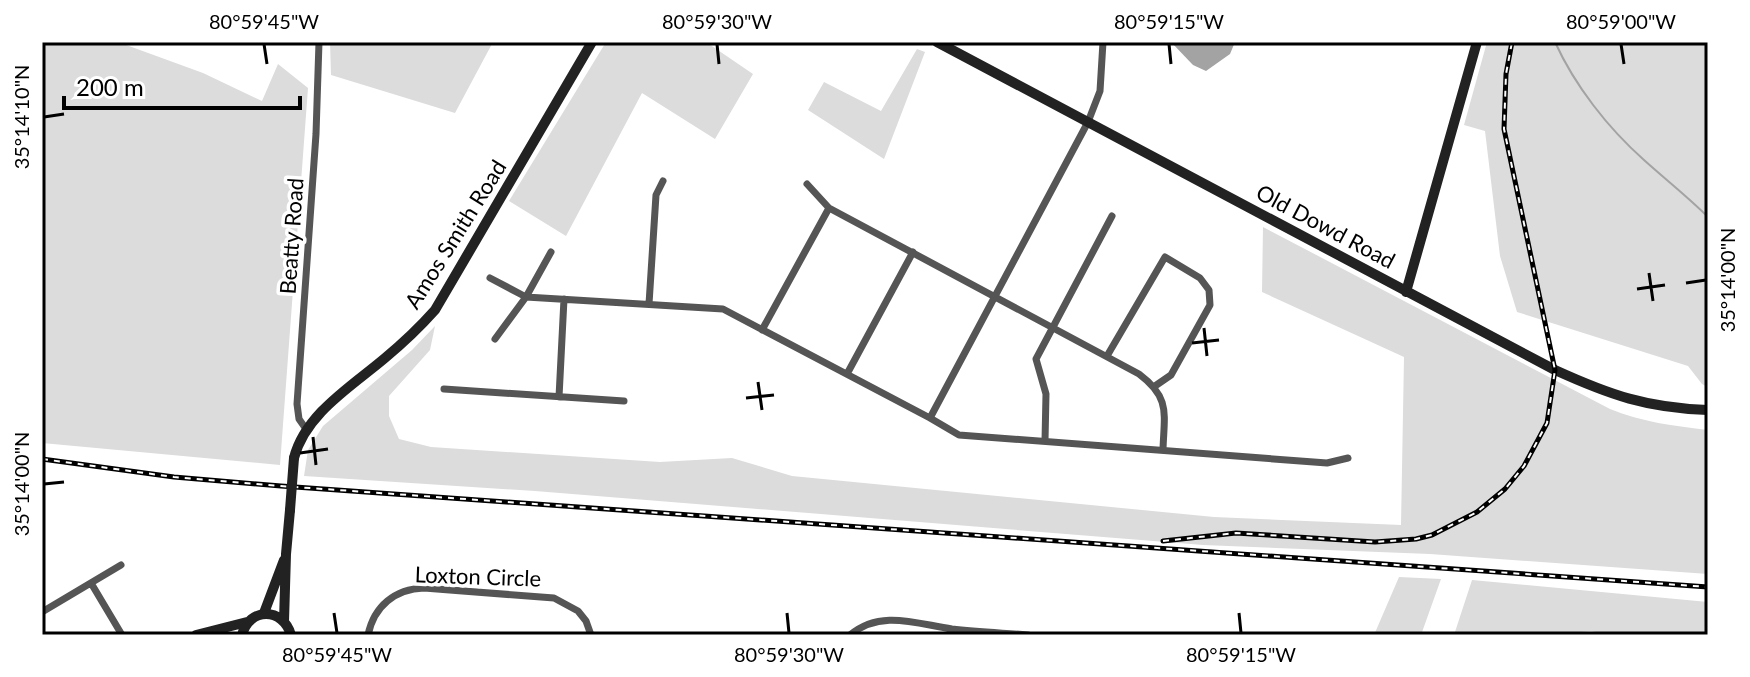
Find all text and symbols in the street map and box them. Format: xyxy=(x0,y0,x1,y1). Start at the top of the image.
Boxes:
text: 80°59'45"W xyxy=(209,9,319,33)
text: 80°59'30"W xyxy=(662,9,772,33)
text: 80°59'15"W xyxy=(1114,9,1224,33)
text: 80°59'00"W xyxy=(1566,9,1676,33)
scale bar xyxy=(64,60,300,110)
text: 35°14'10"N xyxy=(9,65,33,169)
text: 200 m xyxy=(76,72,144,101)
street label: Amos Smith Road xyxy=(398,155,512,313)
street label: Beatty Road xyxy=(273,177,309,295)
street label: Old Dowd Road xyxy=(1252,178,1400,274)
text: 35°14'00"N xyxy=(1715,228,1739,332)
text: 35°14'00"N xyxy=(9,432,33,536)
street label: Loxton Circle xyxy=(414,560,542,592)
text: 80°59'45"W xyxy=(282,642,392,666)
text: 80°59'30"W xyxy=(734,642,844,666)
text: 80°59'15"W xyxy=(1186,642,1296,666)

